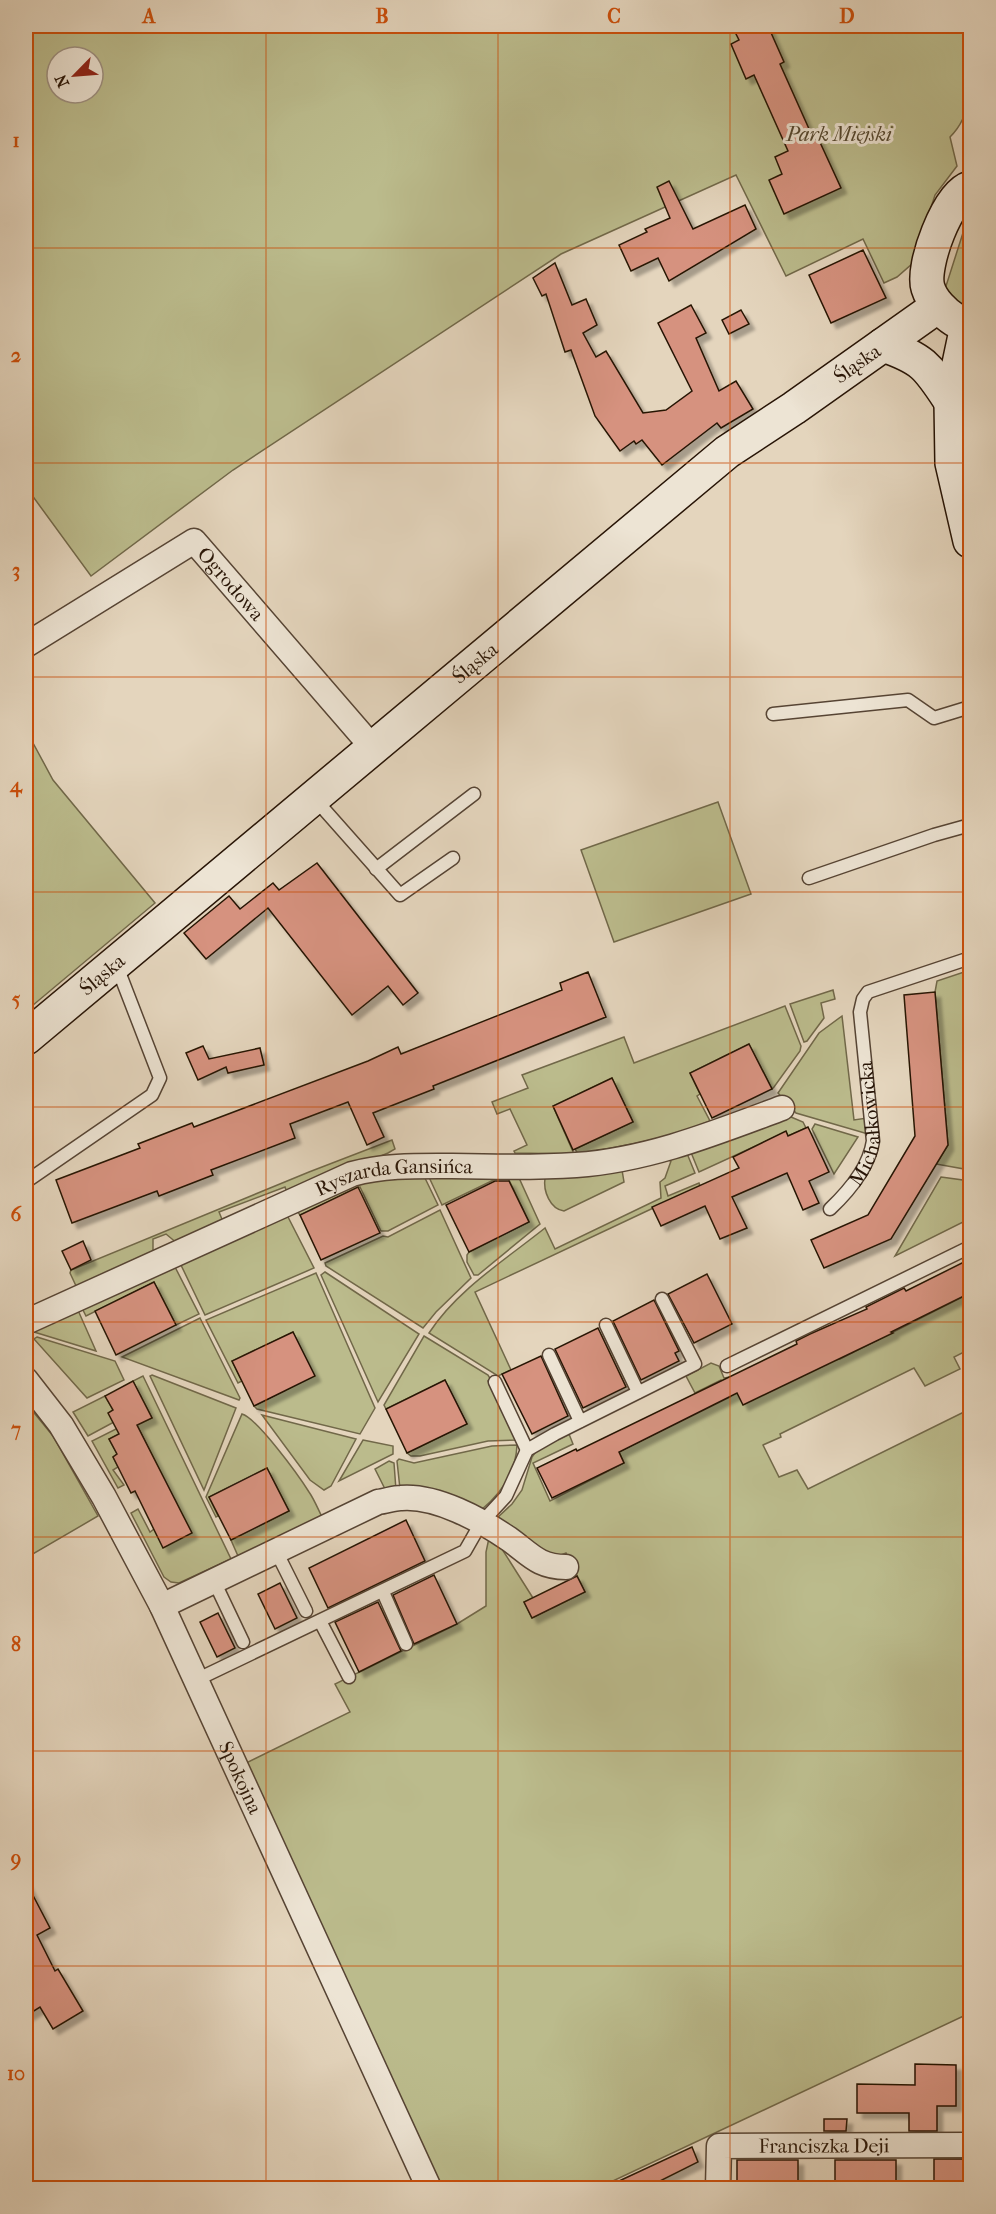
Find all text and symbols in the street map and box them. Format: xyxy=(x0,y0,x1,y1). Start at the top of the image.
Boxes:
text: A xyxy=(141,5,157,28)
text: B xyxy=(375,5,389,28)
text: C xyxy=(607,5,621,28)
text: D xyxy=(839,5,855,28)
north arrow xyxy=(45,45,105,105)
text: N xyxy=(50,71,73,91)
park label: Park Miejski xyxy=(785,123,893,146)
text: 1 xyxy=(12,129,20,152)
street label: Śląska xyxy=(829,339,886,388)
text: 2 xyxy=(11,344,21,367)
street label: Ogrodowa xyxy=(192,543,269,626)
text: 3 xyxy=(12,559,20,582)
street label: Śląska xyxy=(447,637,503,689)
text: 4 xyxy=(9,774,23,798)
street label: Śląska xyxy=(74,949,130,1000)
text: 5 xyxy=(12,988,21,1011)
street label: Michałkowicka xyxy=(844,1060,885,1191)
street label: Ryszarda Gansińca xyxy=(312,1155,474,1201)
text: 6 xyxy=(11,1203,23,1226)
text: 7 xyxy=(10,1418,21,1441)
text: 8 xyxy=(11,1633,21,1656)
street label: Spokojna xyxy=(214,1738,267,1818)
text: 9 xyxy=(10,1848,21,1871)
text: 10 xyxy=(7,2062,25,2085)
street label: Franciszka Deji xyxy=(758,2134,890,2158)

